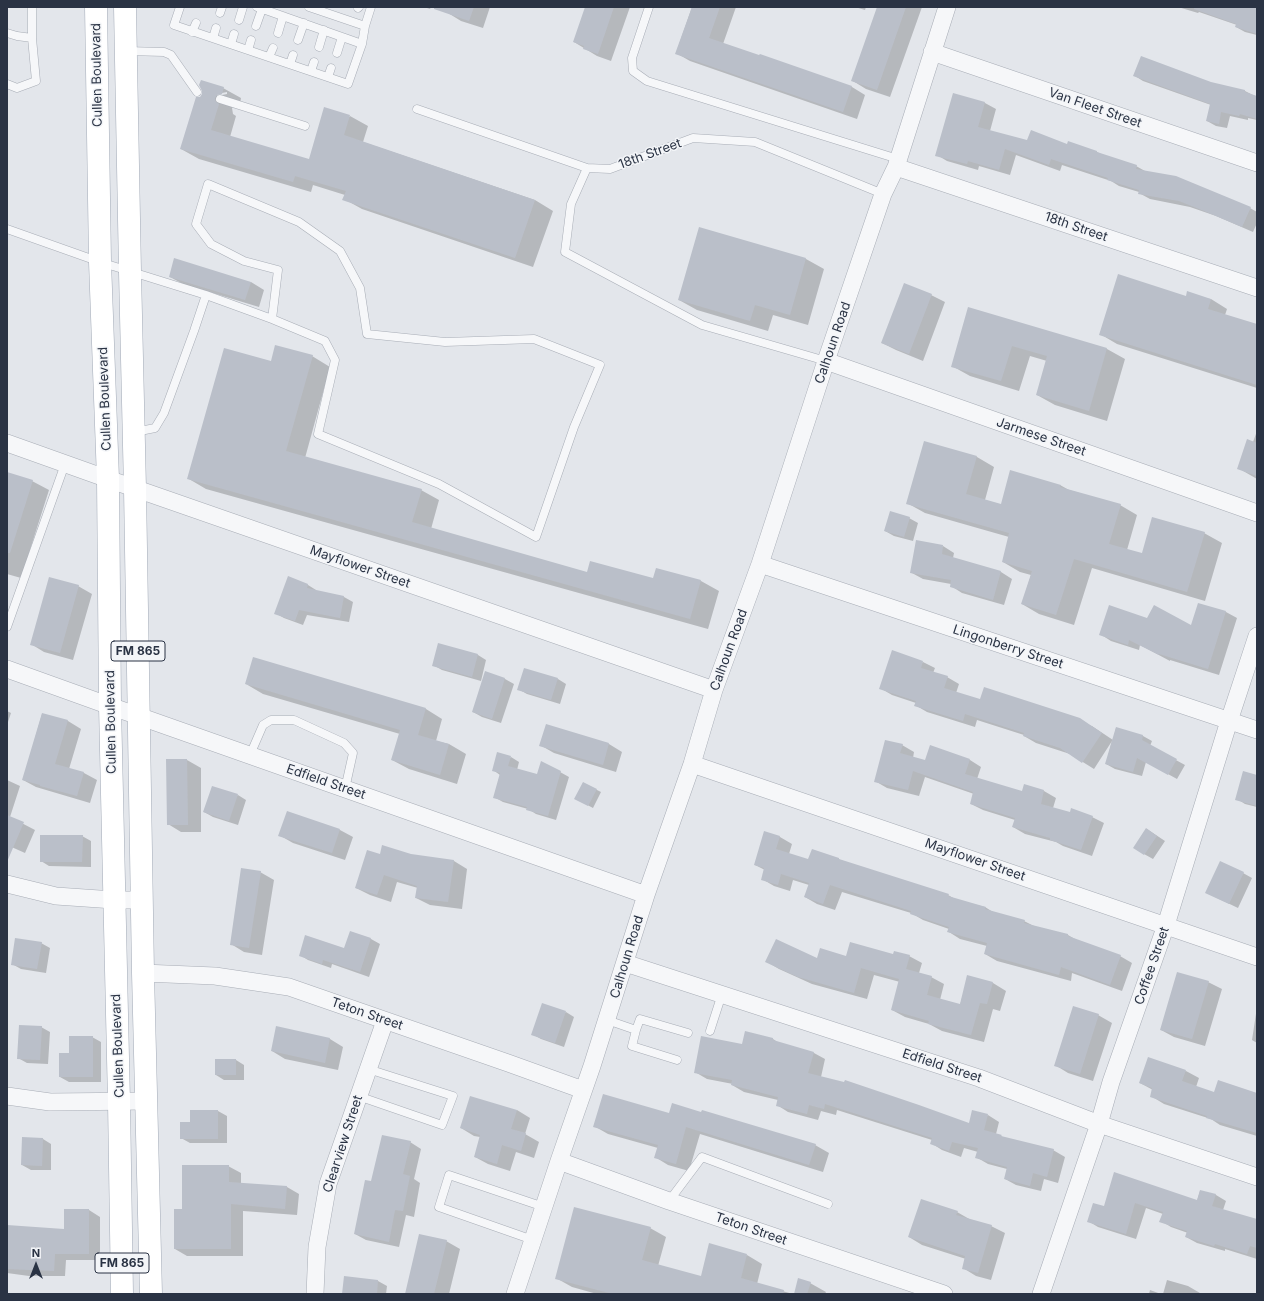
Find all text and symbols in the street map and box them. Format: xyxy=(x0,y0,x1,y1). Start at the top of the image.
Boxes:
street label: Cullen Boulevard xyxy=(88,23,106,127)
street label: Van Fleet Street xyxy=(1046,85,1144,131)
street label: 18th Street xyxy=(617,135,683,173)
street label: 18th Street xyxy=(1042,209,1110,245)
street label: Calhoun Road xyxy=(812,300,854,386)
street label: Cullen Boulevard xyxy=(95,347,115,451)
street label: Jarmese Street xyxy=(994,414,1088,460)
street label: Mayflower Street xyxy=(308,543,412,591)
street label: Calhoun Road xyxy=(707,607,751,693)
street label: Lingonberry Street xyxy=(951,622,1065,672)
road number: FM 865 xyxy=(111,641,165,661)
street label: Cullen Boulevard xyxy=(102,670,120,774)
street label: Edfield Street xyxy=(284,761,368,803)
street label: Mayflower Street xyxy=(923,836,1027,884)
street label: Calhoun Road xyxy=(607,914,647,1000)
street label: Coffee Street xyxy=(1131,925,1173,1007)
street label: Cullen Boulevard xyxy=(108,994,128,1098)
street label: Teton Street xyxy=(329,994,405,1034)
street label: Edfield Street xyxy=(900,1046,984,1086)
street label: Clearview Street xyxy=(320,1093,366,1195)
street label: Teton Street xyxy=(713,1209,789,1249)
north arrow xyxy=(16,1245,56,1285)
text: N xyxy=(32,1246,40,1260)
road number: FM 865 xyxy=(95,1253,149,1273)

